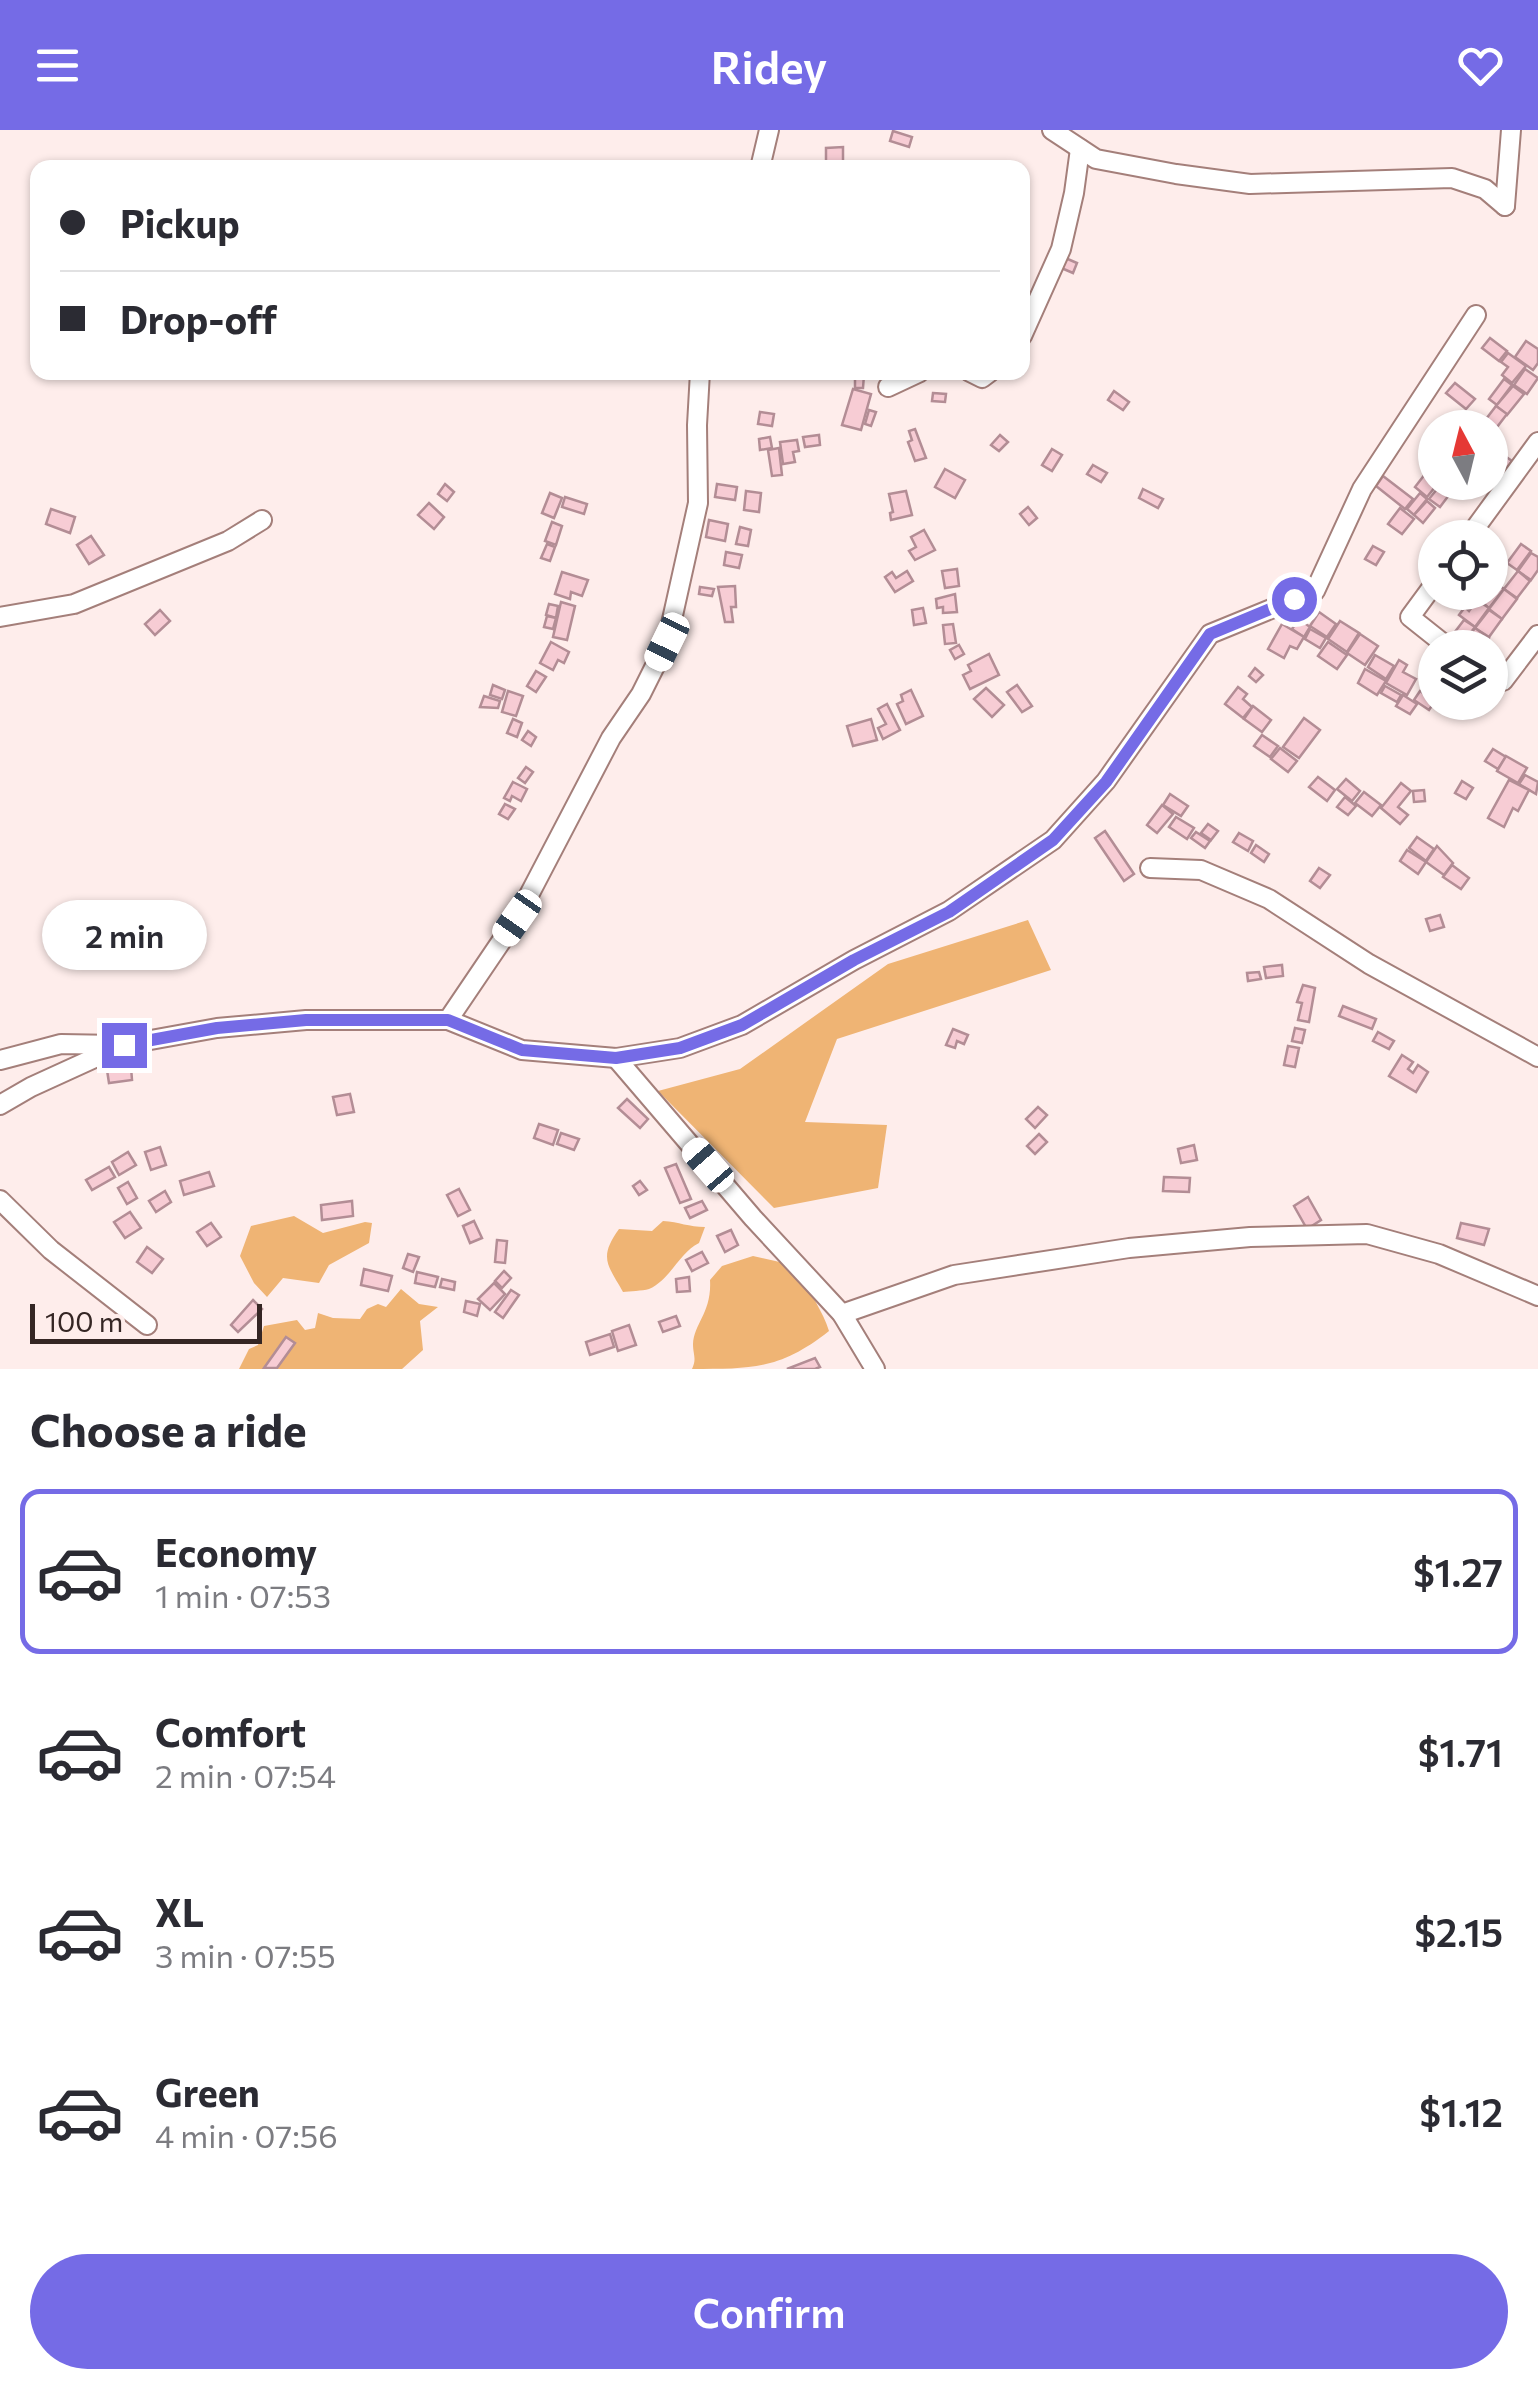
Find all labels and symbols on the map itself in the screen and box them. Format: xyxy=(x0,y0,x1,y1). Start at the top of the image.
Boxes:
north arrow xyxy=(1418,410,1508,500)
route start xyxy=(1272,577,1317,622)
car xyxy=(640,608,694,676)
car xyxy=(488,885,546,951)
callout: 2 min xyxy=(42,900,206,970)
route end xyxy=(102,1023,147,1068)
car xyxy=(677,1133,739,1197)
scale bar xyxy=(30,1299,262,1344)

